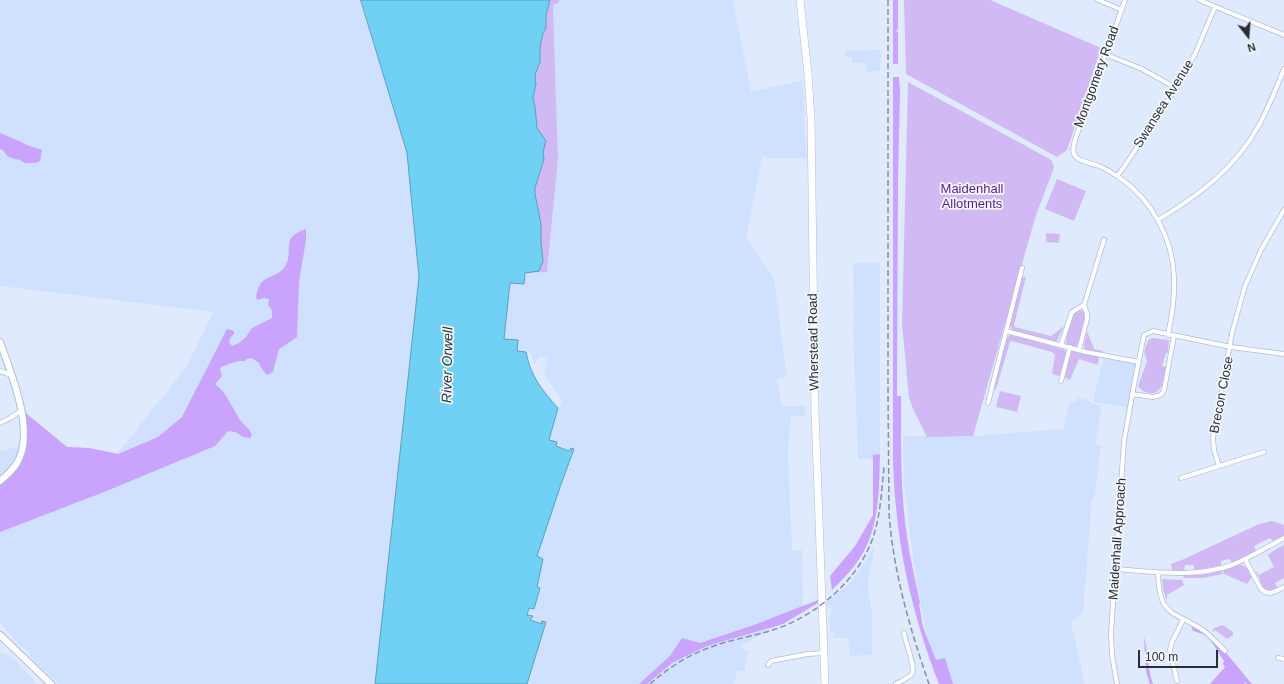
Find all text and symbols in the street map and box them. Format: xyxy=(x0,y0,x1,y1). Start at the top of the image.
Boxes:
north arrow xyxy=(1228,16,1268,56)
street label: Montgomery Road xyxy=(1071,24,1123,130)
text: N xyxy=(1246,41,1257,54)
street label: Swansea Avenue xyxy=(1131,57,1197,151)
park label: Maidenhall Allotments xyxy=(941,181,1003,212)
street label: Wherstead Road xyxy=(805,293,823,391)
water label: River Orwell xyxy=(439,327,457,403)
street label: Brecon Close xyxy=(1207,355,1237,435)
street label: Maidenhall Approach xyxy=(1106,478,1130,600)
scale bar xyxy=(1140,642,1220,668)
text: 100 m xyxy=(1145,650,1178,664)

